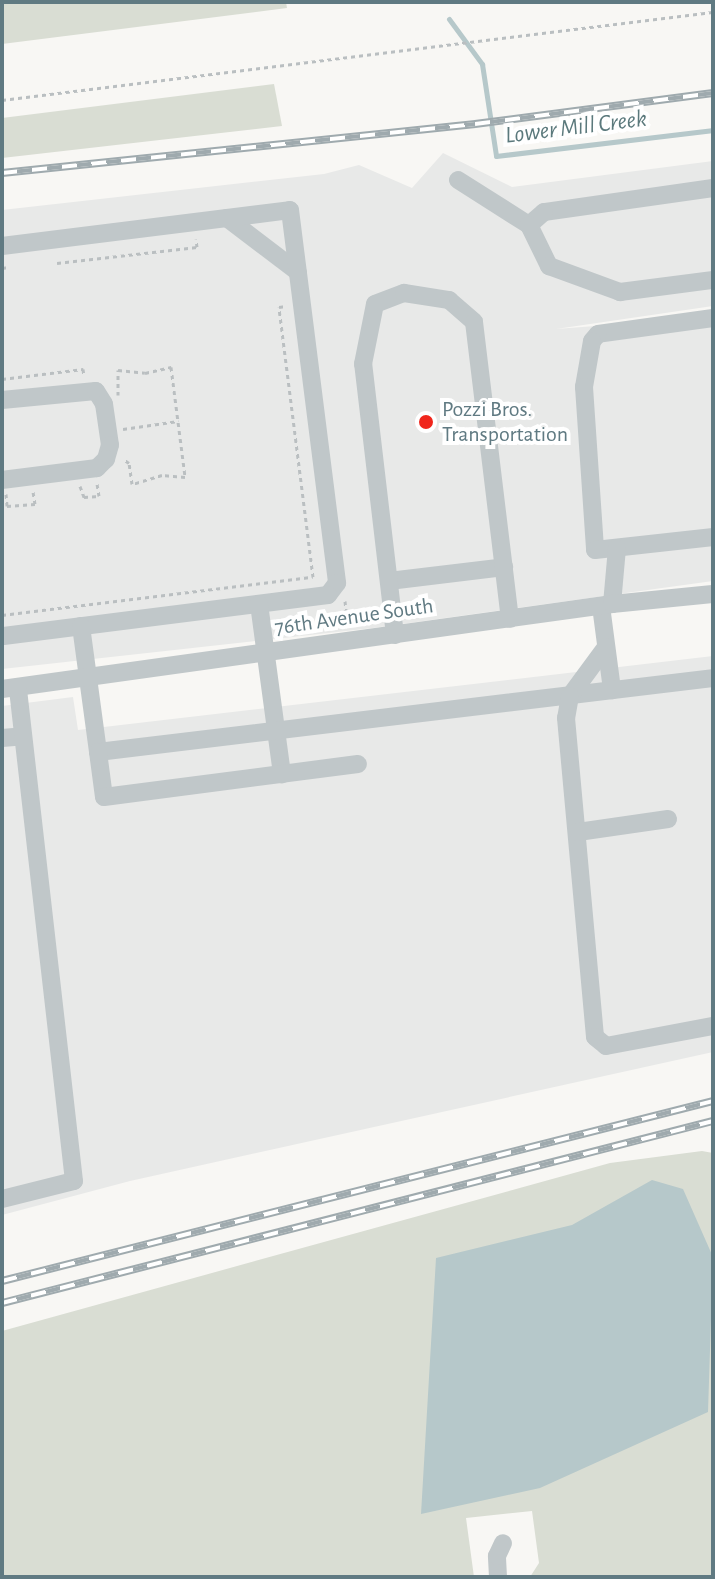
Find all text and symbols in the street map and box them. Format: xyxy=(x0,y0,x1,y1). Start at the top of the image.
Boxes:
water label: Lower Mill Creek xyxy=(504,105,648,151)
place label: Pozzi Bros. Transportation xyxy=(442,396,568,448)
marker: Pozzi Bros. Transportation xyxy=(417,413,435,431)
street label: 76th Avenue South xyxy=(273,593,435,641)

